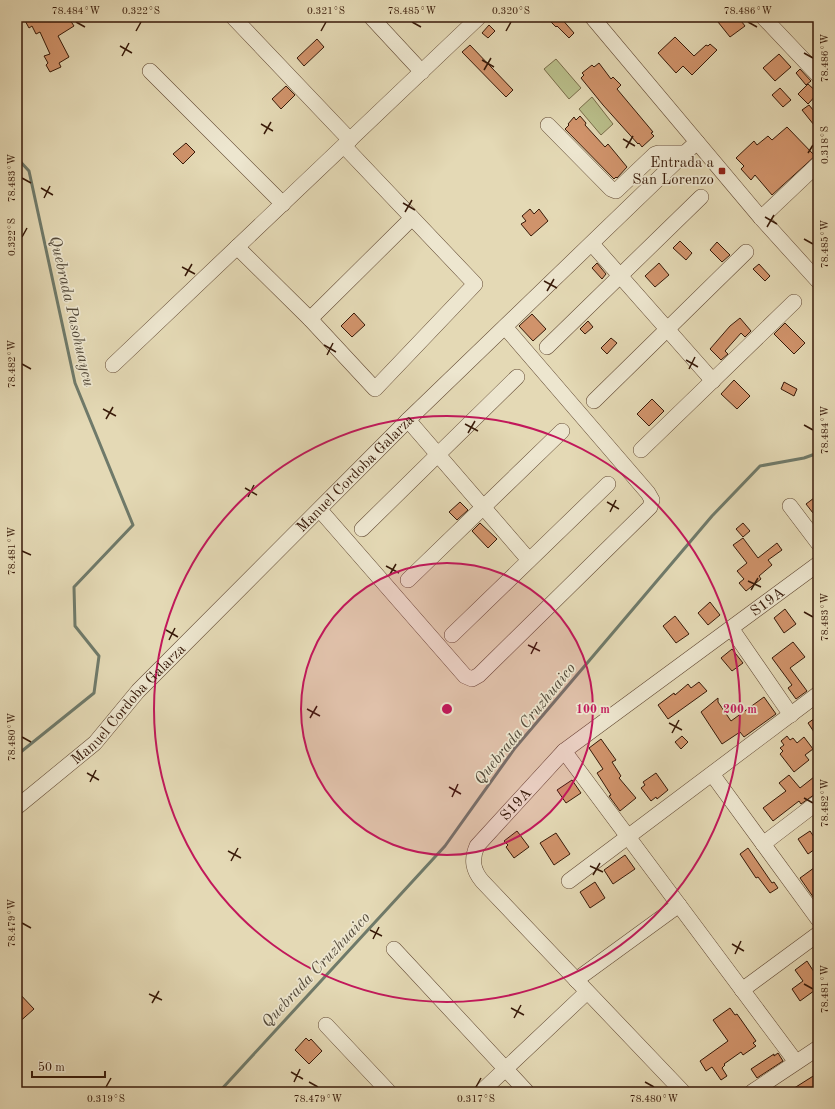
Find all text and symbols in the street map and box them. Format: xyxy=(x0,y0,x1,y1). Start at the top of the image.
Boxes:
text: 78.484°W xyxy=(52,6,100,16)
text: 0.322°S xyxy=(122,6,160,16)
text: 0.321°S xyxy=(307,6,345,16)
text: 78.485°W xyxy=(388,6,436,16)
text: 0.320°S xyxy=(492,6,530,16)
text: 78.486°W xyxy=(724,6,772,16)
text: 78.486°W xyxy=(820,34,830,82)
text: 0.318°S xyxy=(820,126,830,164)
text: 78.483°W xyxy=(7,154,17,202)
place label: Entrada a San Lorenzo xyxy=(632,156,715,188)
marker: Entrada a San Lorenzo xyxy=(717,166,727,176)
text: 0.322°S xyxy=(7,218,17,256)
text: 78.485°W xyxy=(820,220,830,268)
water label: Quebrada Pasohuaycu xyxy=(46,235,96,388)
text: 78.482°W xyxy=(7,340,17,388)
text: 78.484°W xyxy=(820,406,830,454)
street label: Manuel Cordoba Galarza xyxy=(295,412,418,536)
text: 78.481°W xyxy=(7,527,17,575)
street label: S19A xyxy=(748,585,788,620)
text: 78.483°W xyxy=(820,593,830,641)
street label: Manuel Cordoba Galarza xyxy=(69,641,190,768)
water label: Quebrada Cruzhuaico xyxy=(472,661,579,788)
centre of rings xyxy=(440,702,454,716)
text: 100 m xyxy=(576,704,610,716)
text: 200 m xyxy=(723,704,757,716)
text: 78.480°W xyxy=(7,713,17,761)
text: 78.482°W xyxy=(820,779,830,827)
street label: S19A xyxy=(498,785,535,824)
text: 78.479°W xyxy=(7,899,17,947)
water label: Quebrada Cruzhuaico xyxy=(259,910,374,1031)
text: 78.481°W xyxy=(820,965,830,1013)
scale bar xyxy=(32,1053,105,1079)
text: 50 m xyxy=(38,1061,65,1074)
text: 0.319°S xyxy=(87,1094,125,1104)
text: 78.479°W xyxy=(294,1094,342,1104)
text: 0.317°S xyxy=(457,1094,495,1104)
text: 78.480°W xyxy=(630,1094,678,1104)

